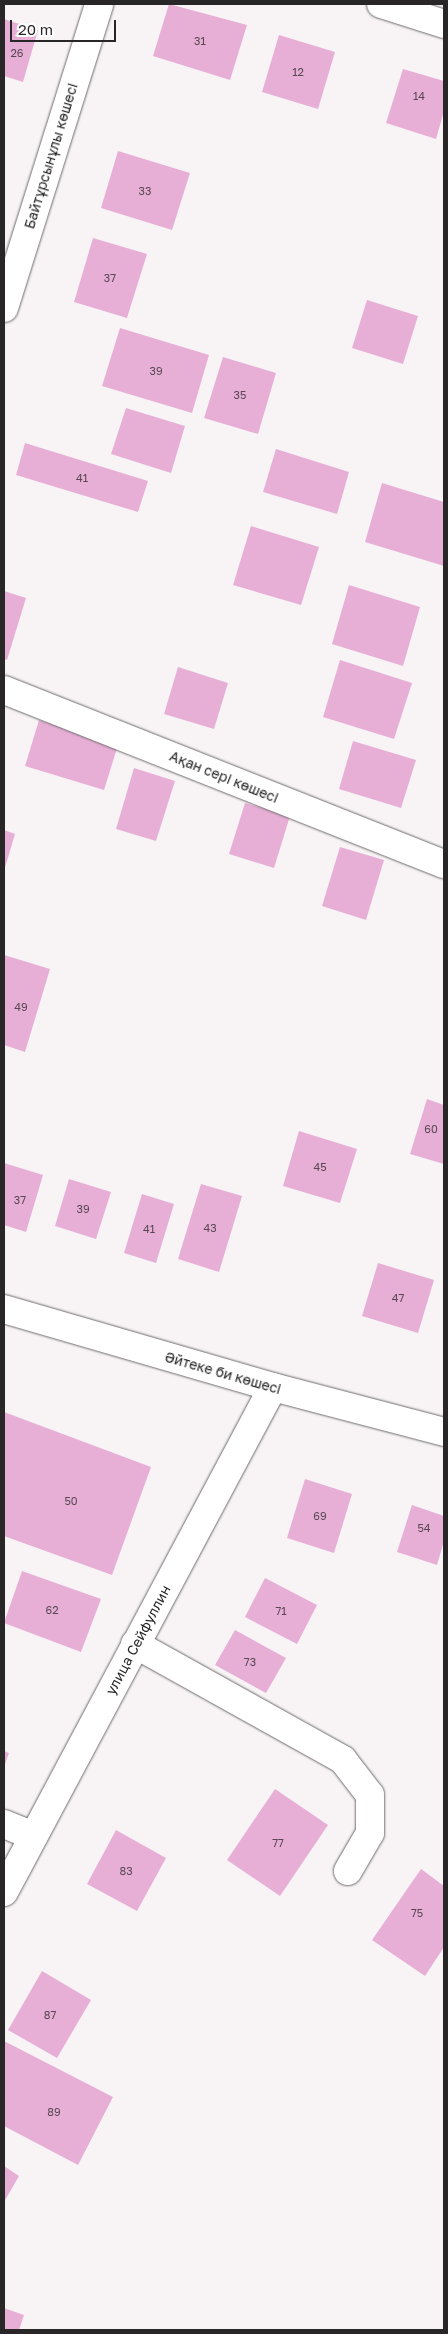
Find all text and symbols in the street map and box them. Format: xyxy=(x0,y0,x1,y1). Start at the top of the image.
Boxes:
scale bar xyxy=(12,10,119,42)
text: 20 m xyxy=(18,20,53,38)
house number: 31 xyxy=(194,34,206,48)
house number: 26 xyxy=(10,46,24,60)
house number: 12 xyxy=(292,65,304,79)
street label: Байтұрсынұлы көшесі xyxy=(21,81,81,231)
house number: 14 xyxy=(413,89,425,103)
house number: 33 xyxy=(139,184,151,198)
house number: 37 xyxy=(104,271,116,285)
house number: 39 xyxy=(149,364,163,378)
house number: 35 xyxy=(234,388,246,402)
house number: 41 xyxy=(76,471,88,485)
street label: Ақан сері көшесі xyxy=(167,747,281,807)
house number: 49 xyxy=(14,1000,28,1014)
house number: 60 xyxy=(424,1122,438,1136)
house number: 45 xyxy=(313,1160,327,1174)
house number: 37 xyxy=(14,1193,26,1207)
house number: 39 xyxy=(76,1202,90,1216)
house number: 43 xyxy=(203,1221,217,1235)
house number: 41 xyxy=(143,1222,155,1236)
house number: 47 xyxy=(392,1291,404,1305)
street label: Әйтеке би көшесі xyxy=(163,1348,283,1398)
house number: 50 xyxy=(64,1494,78,1508)
house number: 69 xyxy=(313,1509,327,1523)
house number: 54 xyxy=(417,1521,431,1535)
street label: улица Сейфуллин xyxy=(102,1582,174,1698)
house number: 62 xyxy=(45,1603,59,1617)
house number: 71 xyxy=(275,1604,287,1618)
house number: 73 xyxy=(244,1655,256,1669)
house number: 77 xyxy=(272,1836,284,1850)
house number: 83 xyxy=(119,1864,133,1878)
house number: 75 xyxy=(411,1906,423,1920)
house number: 87 xyxy=(44,2008,56,2022)
house number: 89 xyxy=(47,2105,61,2119)

